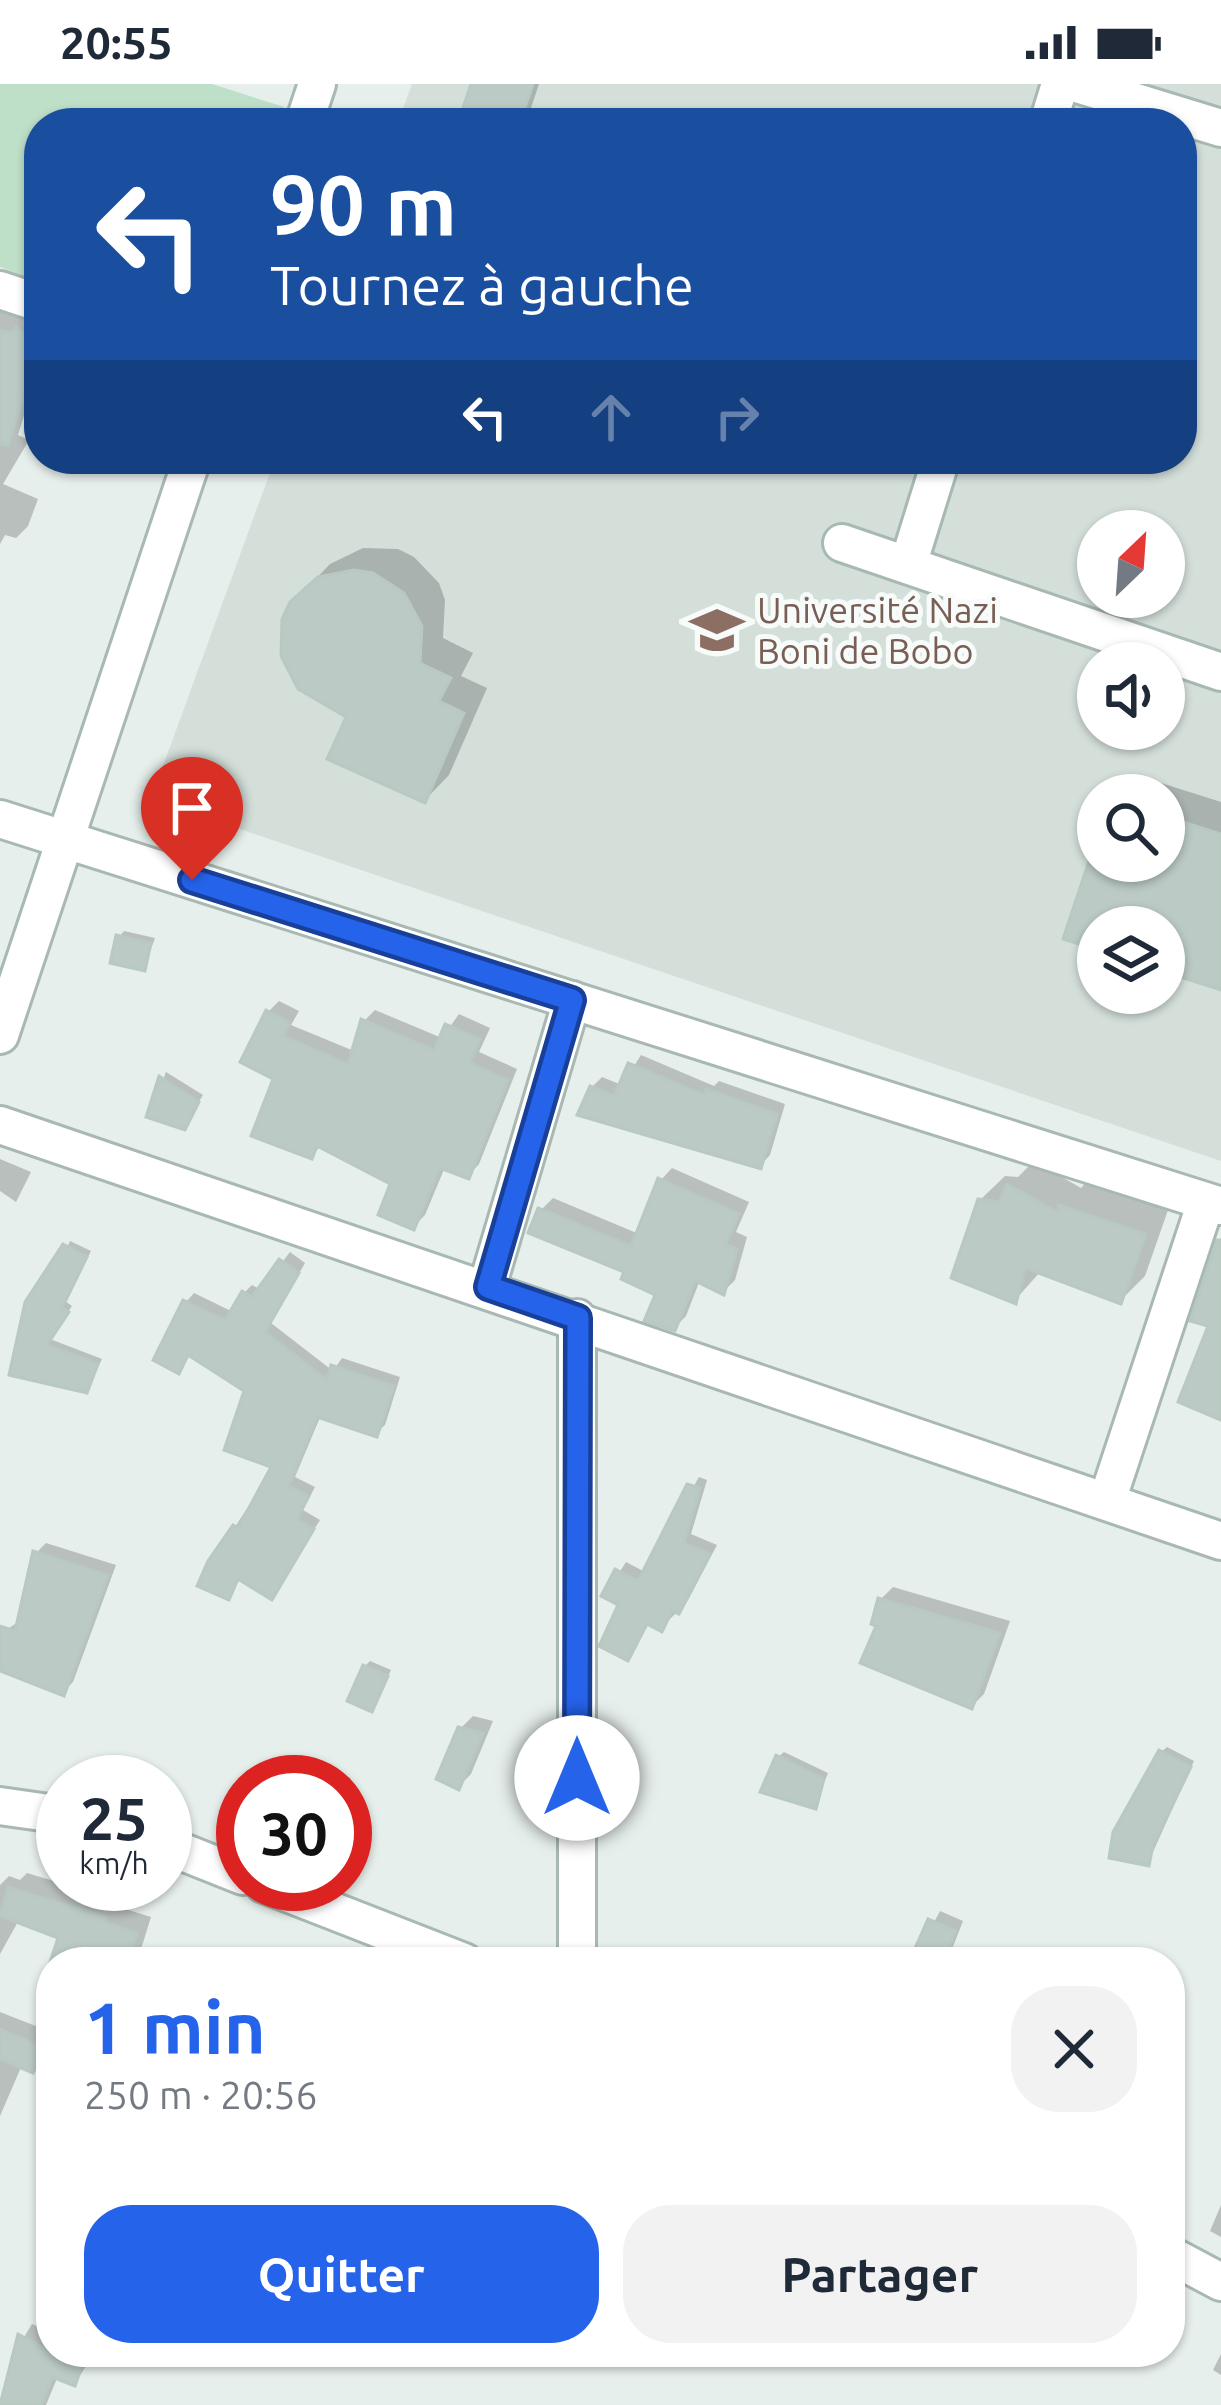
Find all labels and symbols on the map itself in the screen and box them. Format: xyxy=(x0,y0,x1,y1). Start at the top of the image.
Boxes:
north arrow xyxy=(1077,510,1185,618)
place label: Université Nazi Boni de Bobo xyxy=(757,589,998,671)
school or university icon: Université Nazi Boni de Bobo xyxy=(688,601,746,659)
pin xyxy=(141,757,243,880)
position arrow xyxy=(514,1715,640,1841)
speed limit sign: 30 xyxy=(216,1755,372,1911)

